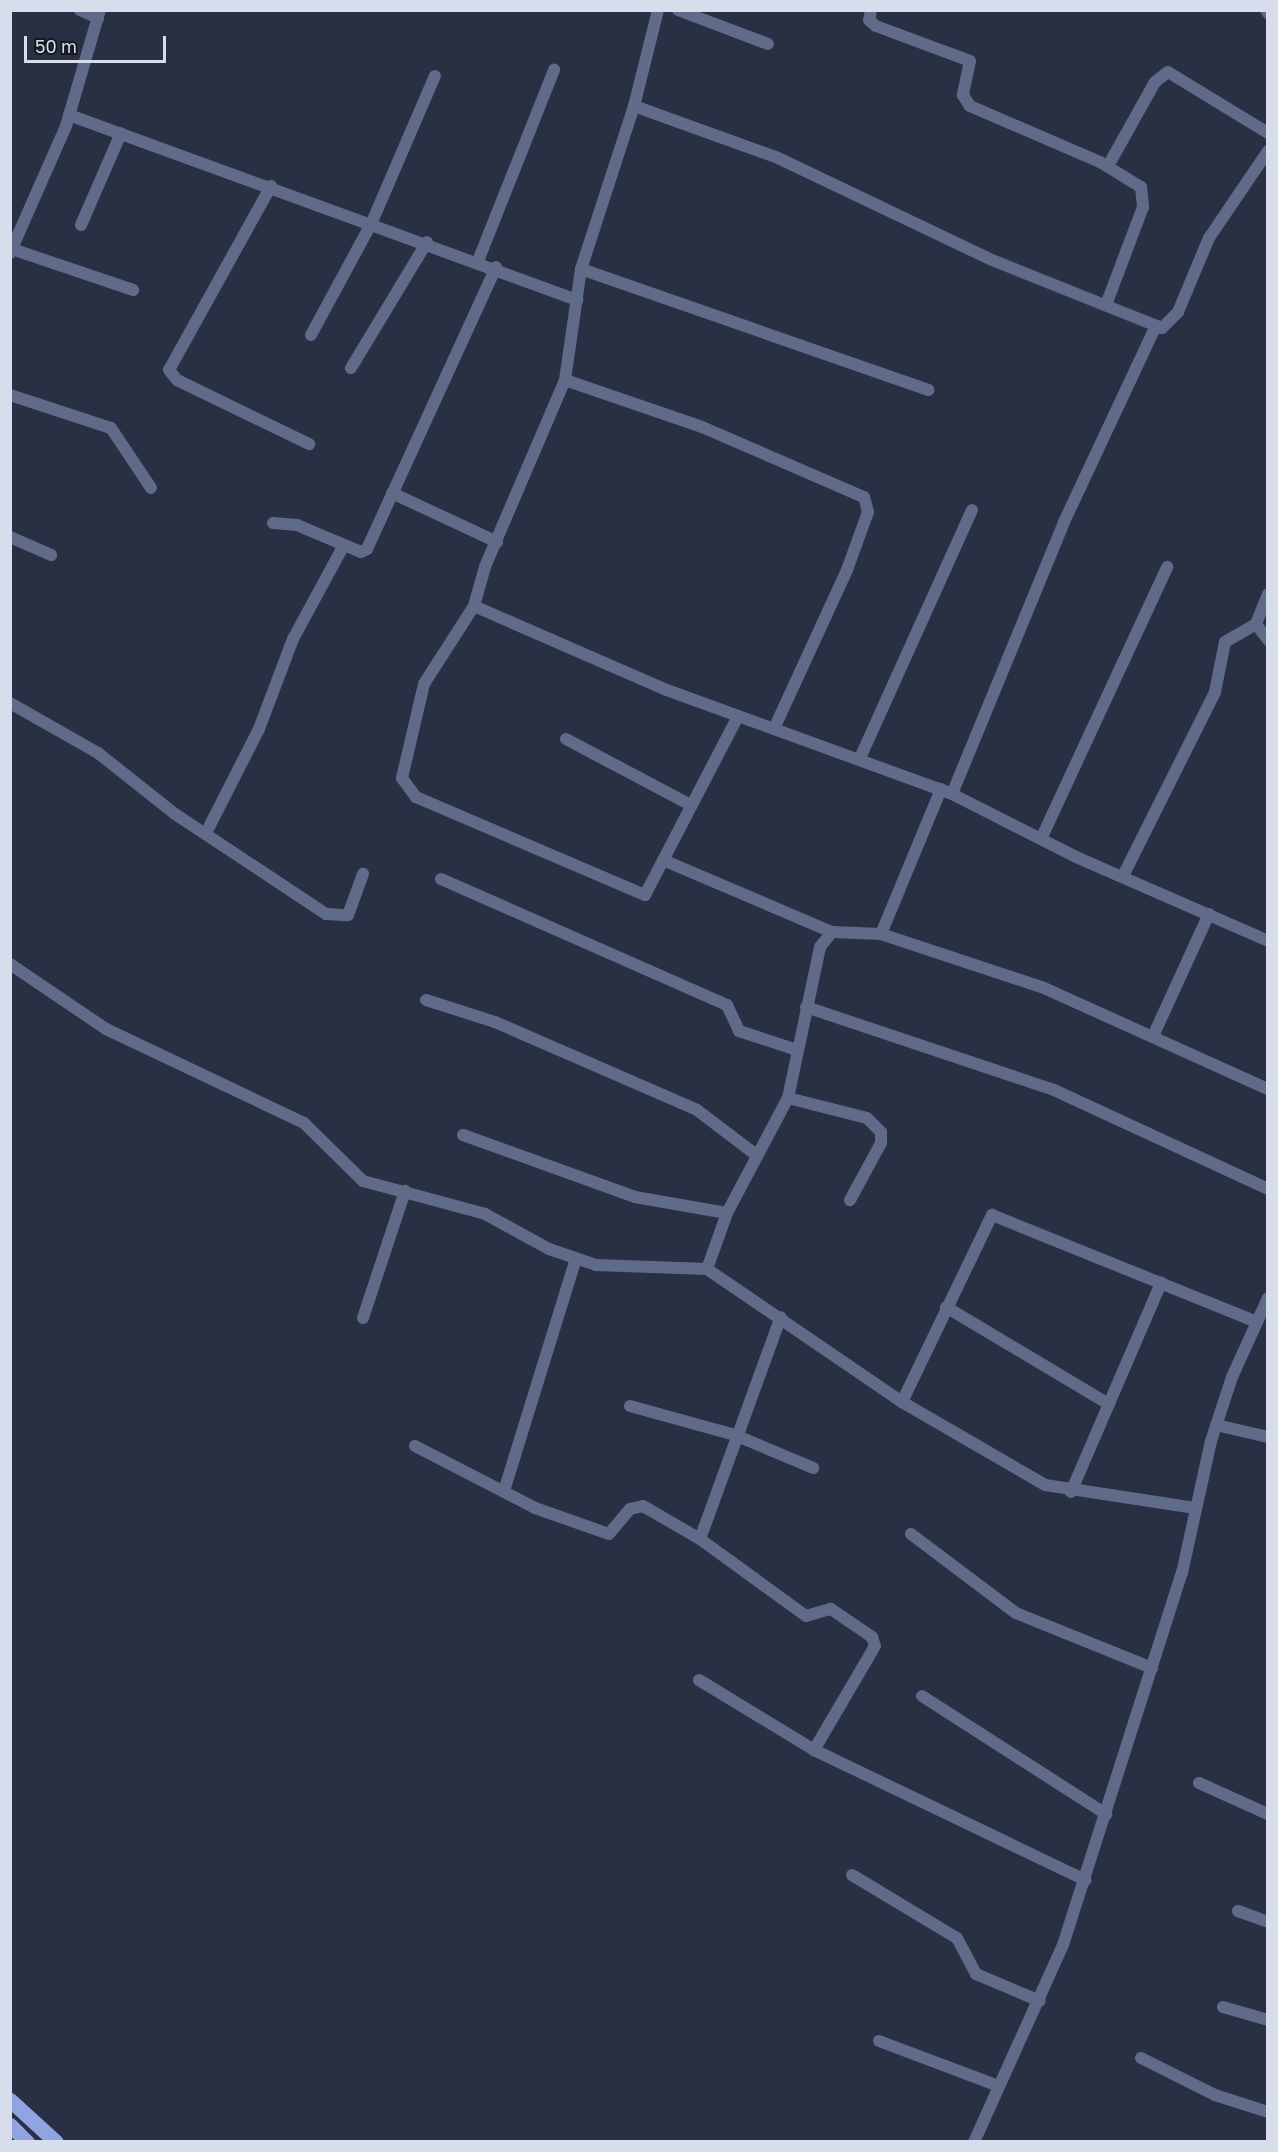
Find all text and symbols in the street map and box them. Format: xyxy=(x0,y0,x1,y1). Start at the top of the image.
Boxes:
scale bar xyxy=(27,24,170,62)
text: 50 m xyxy=(35,35,77,57)

